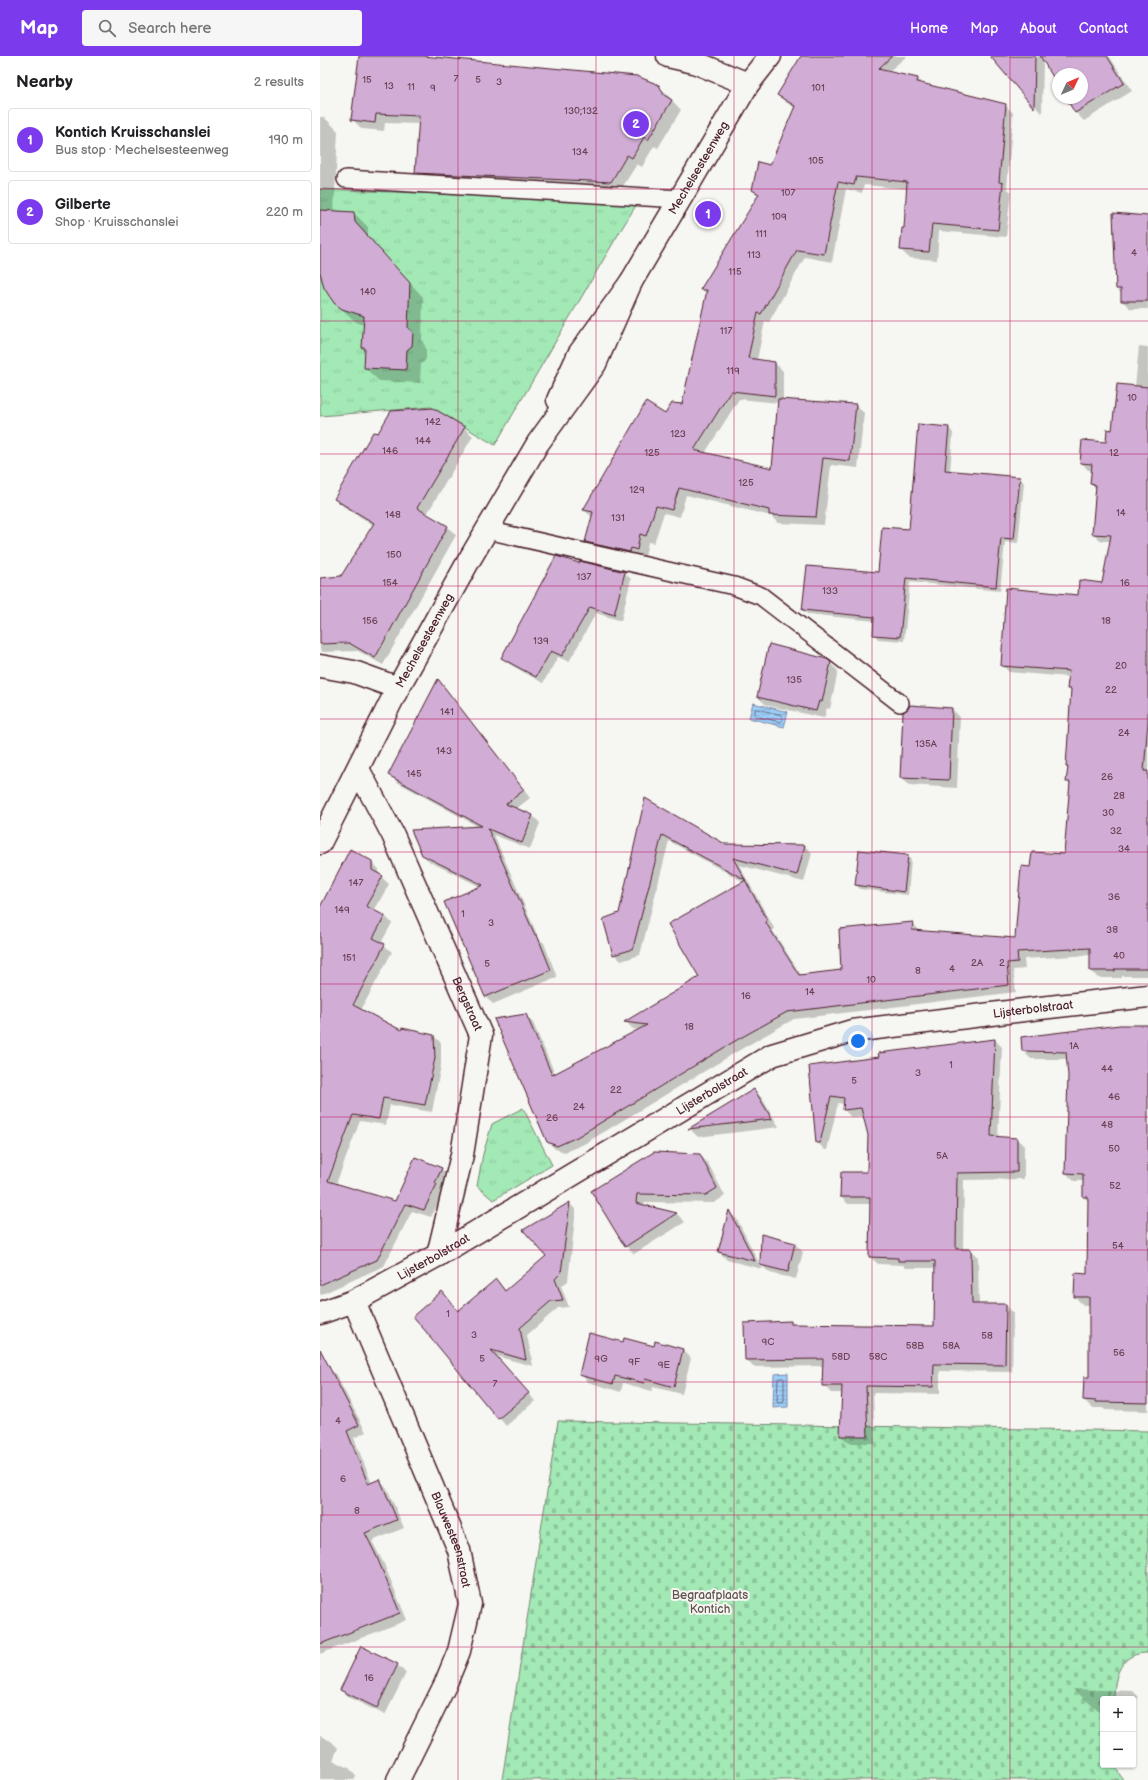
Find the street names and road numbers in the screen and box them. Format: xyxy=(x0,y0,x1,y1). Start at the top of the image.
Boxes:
street label: Mechelsesteenweg xyxy=(666,119,732,217)
street label: Mechelsesteenweg xyxy=(393,591,457,690)
street label: Bergstraat xyxy=(448,975,485,1033)
street label: Lijsterbolstraat xyxy=(992,997,1074,1022)
street label: Lijsterbolstraat xyxy=(674,1064,751,1119)
street label: Lijsterbolstraat xyxy=(395,1231,473,1284)
street label: Blauwesteenstraat xyxy=(427,1490,474,1589)

